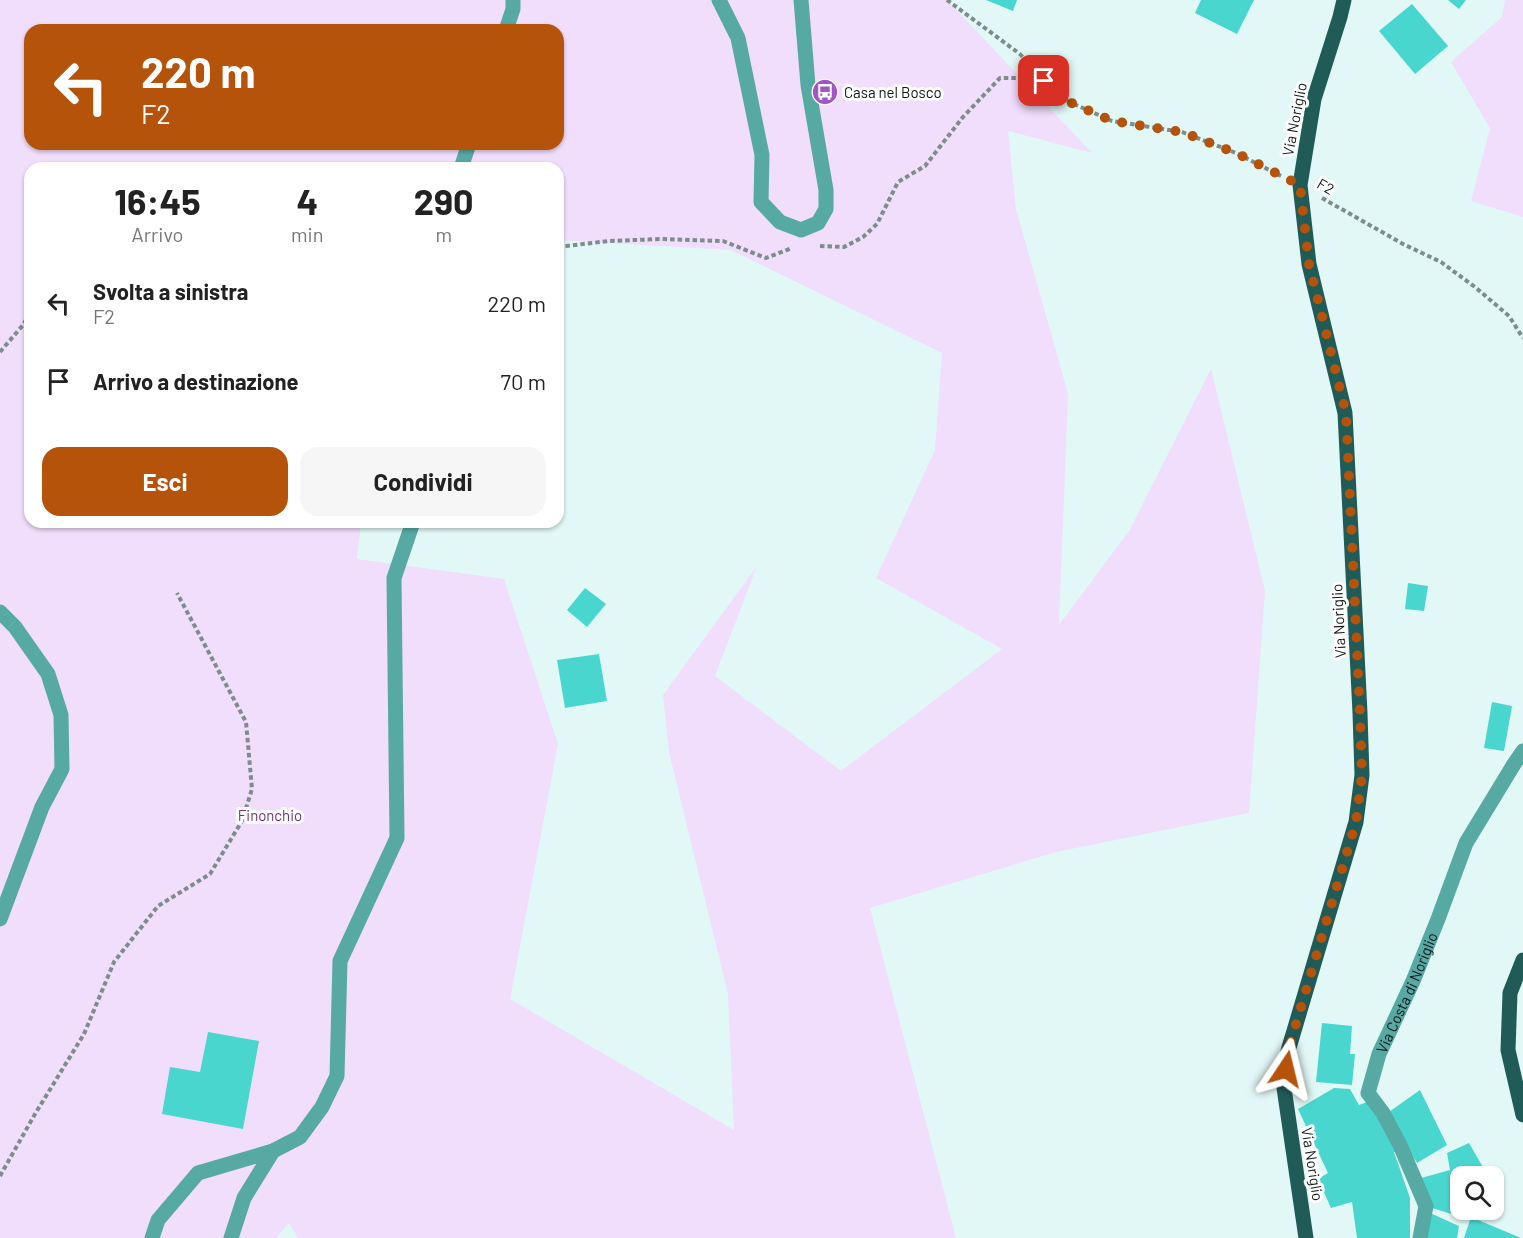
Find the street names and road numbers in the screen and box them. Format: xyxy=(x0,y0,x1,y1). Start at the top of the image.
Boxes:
street label: Via Noriglio xyxy=(1278,81,1310,157)
street label: F2 xyxy=(1314,174,1338,198)
street label: Via Noriglio xyxy=(1327,583,1349,659)
street label: Via Costa di Noriglio xyxy=(1372,929,1441,1056)
street label: Via Noriglio xyxy=(1298,1126,1328,1202)

